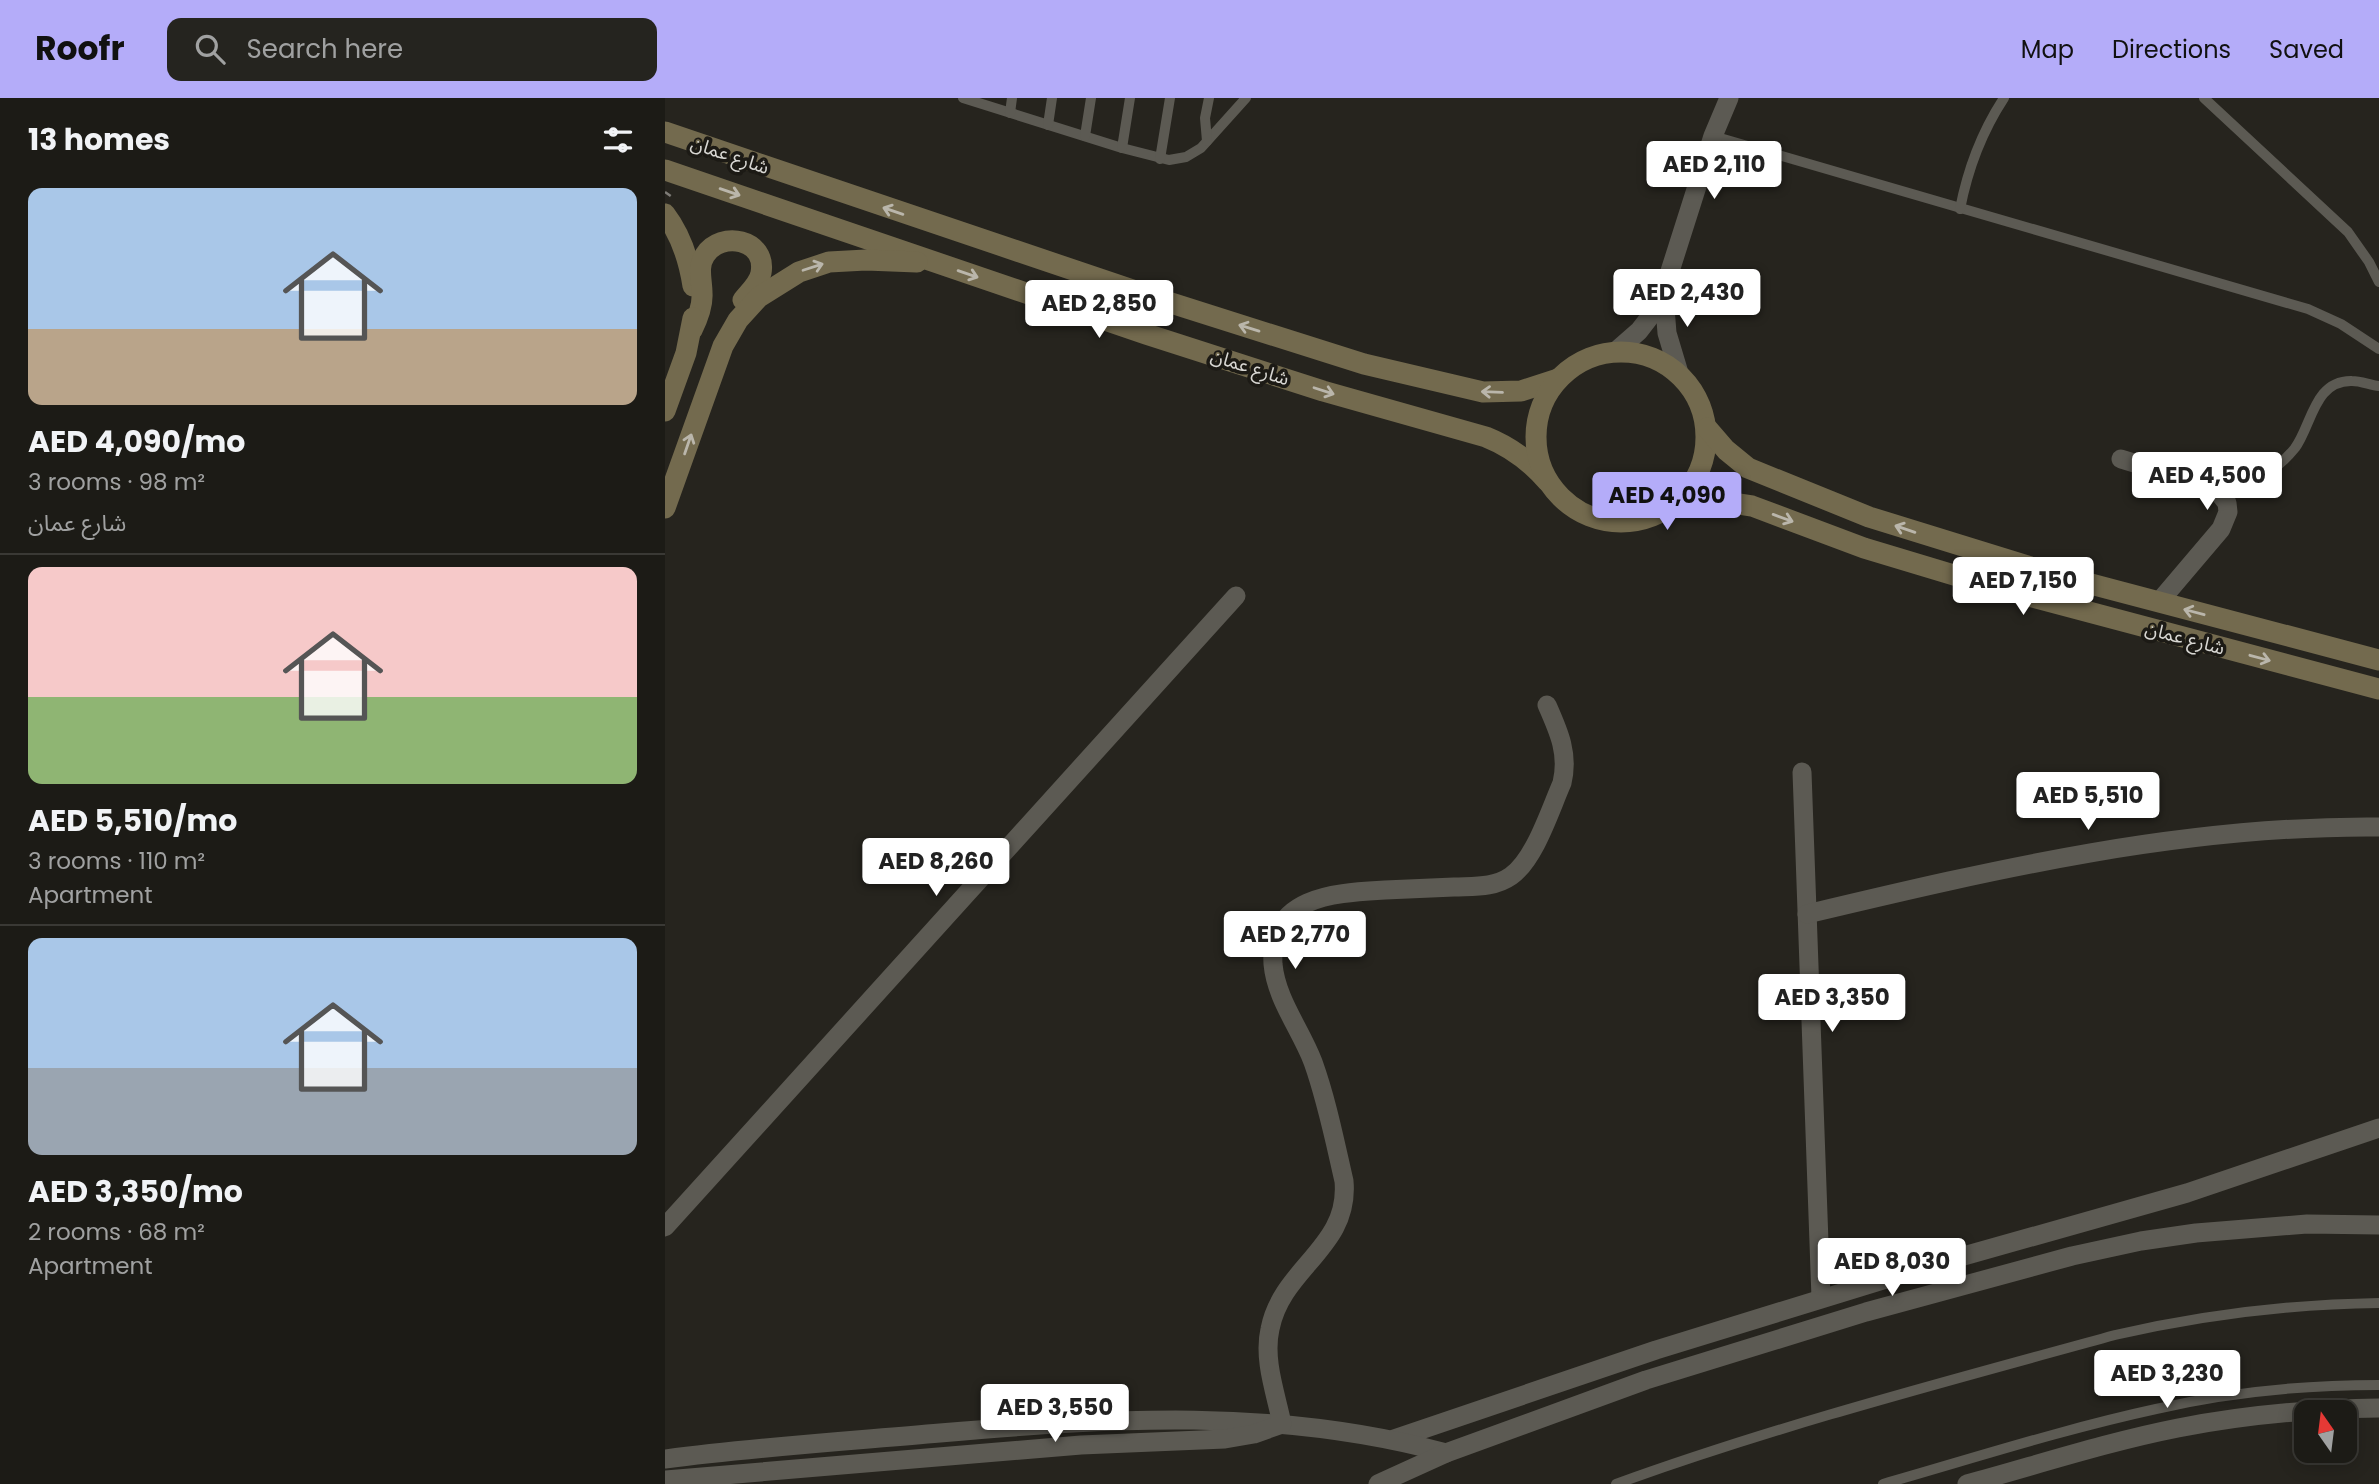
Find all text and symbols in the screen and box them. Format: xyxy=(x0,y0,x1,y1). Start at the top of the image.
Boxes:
search box xyxy=(167,18,657,81)
text: Roofr xyxy=(35,25,125,72)
icon: search xyxy=(191,30,229,68)
text: Search here xyxy=(247,31,403,67)
text: Map xyxy=(2021,33,2074,66)
text: Directions xyxy=(2112,33,2231,66)
text: Saved xyxy=(2269,33,2344,66)
text: 13 homes xyxy=(28,118,170,161)
icon: filters xyxy=(599,121,637,159)
street label: شارع عمان xyxy=(687,129,773,181)
pin: AED 2,110 xyxy=(1634,141,1794,201)
text: AED 2,110 xyxy=(1662,148,1766,180)
one-way arrow xyxy=(718,187,740,199)
one-way arrow xyxy=(883,203,905,216)
icon: home xyxy=(270,233,396,359)
one-way arrow xyxy=(802,260,824,272)
one-way arrow xyxy=(957,268,979,281)
pin: AED 2,430 xyxy=(1607,270,1767,329)
text: AED 2,430 xyxy=(1629,276,1745,308)
pin: AED 2,850 xyxy=(1019,280,1179,340)
text: AED 2,850 xyxy=(1041,287,1157,319)
one-way arrow xyxy=(1238,320,1260,333)
street label: شارع عمان xyxy=(1207,342,1293,392)
one-way arrow xyxy=(1312,386,1334,399)
one-way arrow xyxy=(1481,386,1504,399)
text: AED 4,090/mo xyxy=(28,420,245,463)
one-way arrow xyxy=(683,433,695,455)
pin: AED 4,500 xyxy=(2127,452,2287,512)
text: AED 4,500 xyxy=(2148,459,2266,491)
text: 3 rooms · 98 m² xyxy=(28,466,205,498)
pin: AED 4,090 xyxy=(1587,472,1747,532)
text: AED 4,090 xyxy=(1608,479,1726,511)
text: شارع عمان xyxy=(28,507,126,539)
one-way arrow xyxy=(1772,512,1794,525)
one-way arrow xyxy=(1894,522,1916,535)
pin: AED 7,150 xyxy=(1943,558,2103,617)
text: AED 7,150 xyxy=(1969,564,2077,596)
one-way arrow xyxy=(2184,605,2206,618)
icon: home xyxy=(270,613,396,739)
street label: شارع عمان xyxy=(2142,614,2228,662)
one-way arrow xyxy=(2248,652,2271,665)
pin: AED 5,510 xyxy=(2008,772,2168,832)
text: AED 5,510 xyxy=(2032,779,2144,811)
text: AED 5,510/mo xyxy=(28,799,237,842)
pin: AED 8,260 xyxy=(856,838,1016,898)
text: 3 rooms · 110 m² xyxy=(28,845,205,877)
text: AED 8,260 xyxy=(878,845,994,877)
text: Apartment xyxy=(28,879,153,911)
pin: AED 2,770 xyxy=(1215,912,1375,971)
text: AED 2,770 xyxy=(1240,918,1350,950)
pin: AED 3,350 xyxy=(1752,974,1912,1034)
text: AED 3,350 xyxy=(1774,981,1890,1013)
icon: home xyxy=(270,984,396,1110)
text: AED 3,350/mo xyxy=(28,1170,243,1213)
text: 2 rooms · 68 m² xyxy=(28,1216,205,1248)
pin: AED 8,030 xyxy=(1812,1238,1972,1298)
text: AED 8,030 xyxy=(1834,1245,1950,1277)
text: Apartment xyxy=(28,1250,153,1282)
pin: AED 3,230 xyxy=(2087,1350,2247,1410)
text: AED 3,230 xyxy=(2110,1357,2224,1389)
pin: AED 3,550 xyxy=(975,1384,1135,1444)
text: AED 3,550 xyxy=(997,1391,1113,1423)
north arrow xyxy=(2294,1400,2357,1463)
map controls xyxy=(2294,1400,2357,1463)

